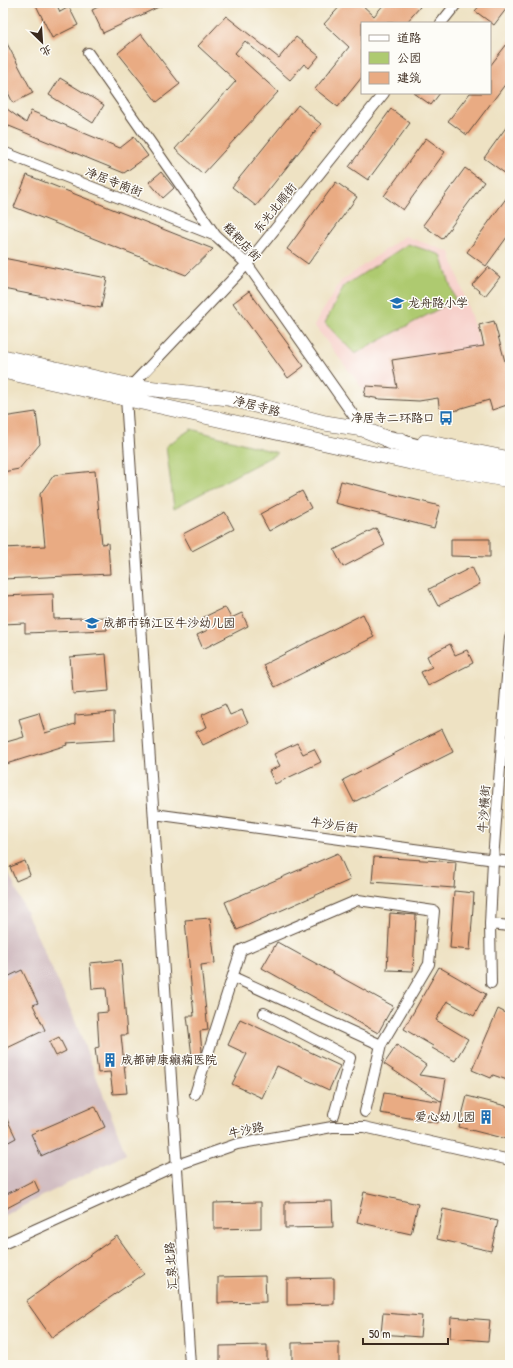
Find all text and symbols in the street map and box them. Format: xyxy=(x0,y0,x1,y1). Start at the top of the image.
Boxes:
north arrow xyxy=(22,22,62,62)
legend xyxy=(361,22,491,94)
text: 道路 xyxy=(397,29,421,46)
text: 北 xyxy=(38,42,54,60)
text: 公园 xyxy=(397,49,421,66)
text: 建筑 xyxy=(397,69,421,86)
street label: 净居寺南街 xyxy=(83,163,145,200)
street label: 东光北顺街 xyxy=(249,179,300,236)
street label: 糍粑店街 xyxy=(220,218,265,265)
place label: 龙舟路小学 xyxy=(408,294,468,311)
school or university icon: 龙舟路小学 xyxy=(389,295,405,311)
street label: 净居寺路 xyxy=(232,391,283,420)
place label: 净居寺二环路口 xyxy=(351,409,435,426)
bus stop icon: 净居寺二环路口 xyxy=(438,410,454,426)
place label: 成都市锦江区牛沙幼儿园 xyxy=(103,614,235,631)
school or university icon: 成都市锦江区牛沙幼儿园 xyxy=(84,615,100,631)
street label: 牛沙横街 xyxy=(473,784,494,834)
street label: 牛沙后街 xyxy=(309,813,359,836)
place label: 成都神康癫痫医院 xyxy=(121,1051,217,1068)
building icon: 成都神康癫痫医院 xyxy=(102,1052,118,1068)
place label: 爱心幼儿园 xyxy=(415,1108,475,1125)
building icon: 爱心幼儿园 xyxy=(478,1109,494,1125)
street label: 牛沙路 xyxy=(227,1117,265,1142)
street label: 汇泉北路 xyxy=(160,1241,181,1291)
scale bar xyxy=(363,1320,448,1346)
text: 50 m xyxy=(369,1325,390,1342)

